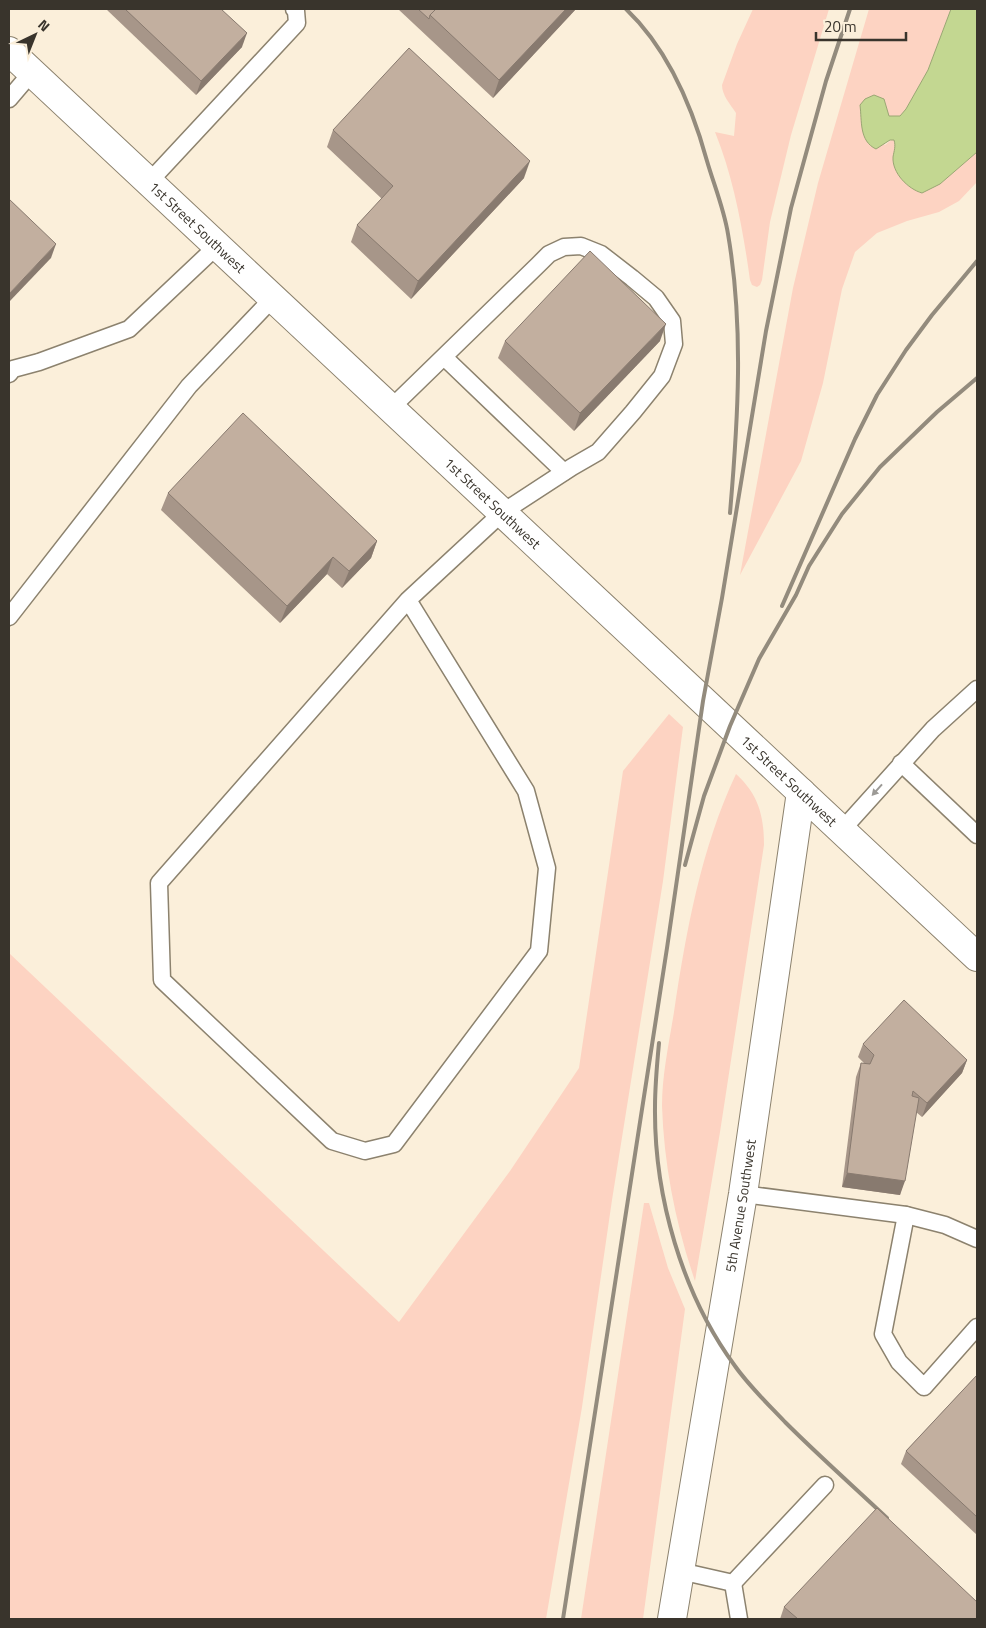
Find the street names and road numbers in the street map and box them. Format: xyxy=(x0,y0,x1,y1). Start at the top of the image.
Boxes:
street label: 1st Street Southwest xyxy=(145,176,251,278)
street label: 1st Street Southwest xyxy=(440,452,546,554)
street label: 1st Street Southwest xyxy=(736,730,842,831)
street label: 5th Avenue Southwest xyxy=(719,1138,761,1274)

